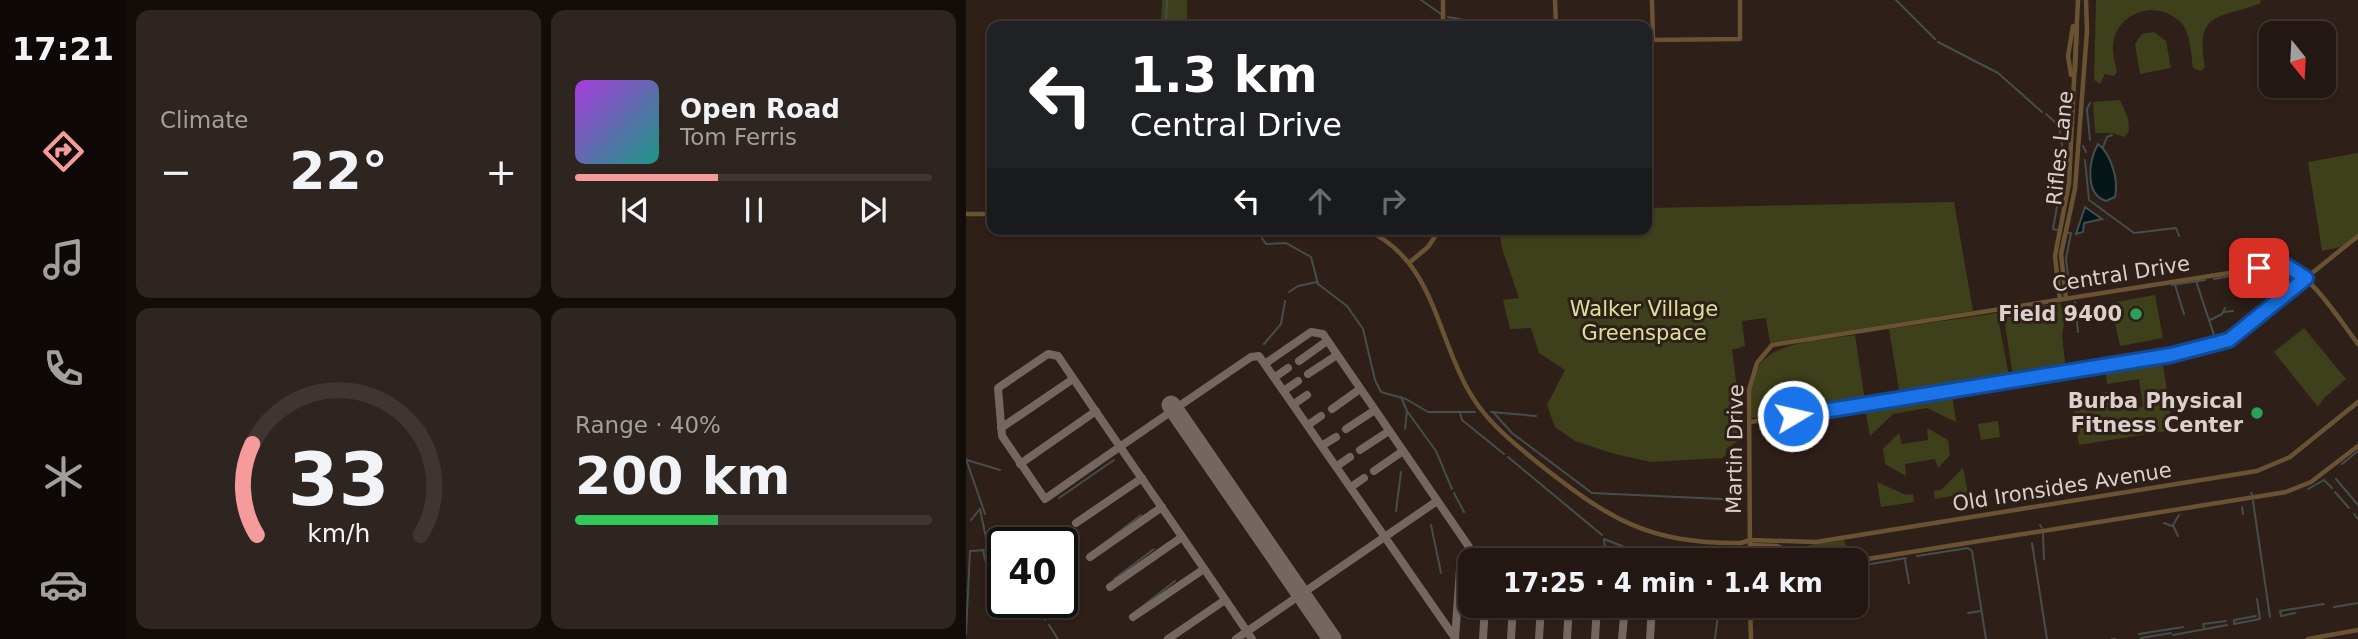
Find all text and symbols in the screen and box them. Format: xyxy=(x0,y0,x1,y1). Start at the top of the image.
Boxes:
north arrow xyxy=(2259,21,2336,98)
map controls xyxy=(2259,21,2336,98)
text: 17:21 xyxy=(12,30,114,68)
text: 1.3 km xyxy=(1130,47,1318,104)
icon: left xyxy=(1015,49,1106,140)
street label: Rifles Lane xyxy=(2042,90,2078,206)
text: Open Road xyxy=(680,94,840,124)
text: Central Drive xyxy=(1130,106,1342,144)
text: Climate xyxy=(160,107,249,133)
text: Tom Ferris xyxy=(680,124,797,150)
icon: directions xyxy=(39,127,88,176)
text: 22° xyxy=(289,141,388,201)
text: − xyxy=(160,150,192,194)
text: + xyxy=(485,150,517,194)
icon: left xyxy=(1228,182,1266,220)
icon: ahead xyxy=(1301,182,1339,220)
icon: right xyxy=(1374,182,1412,220)
icon: previous xyxy=(616,191,654,229)
icon: pause xyxy=(735,191,773,229)
icon: next xyxy=(854,191,892,229)
icon: music xyxy=(39,235,88,284)
pin xyxy=(2229,238,2289,298)
icon: arrive xyxy=(2240,249,2278,287)
street label: Central Drive xyxy=(2050,251,2192,297)
park label: Walker Village Greenspace xyxy=(1570,297,1718,345)
place label: Field 9400 xyxy=(1998,302,2122,326)
marker: Field 9400 xyxy=(2128,306,2144,322)
icon: phone xyxy=(39,344,88,393)
position arrow xyxy=(1756,379,1830,453)
street label: Martin Drive xyxy=(1722,384,1748,514)
place label: Burba Physical Fitness Center xyxy=(2068,389,2244,437)
marker: Burba Physical Fitness Center xyxy=(2249,405,2265,421)
text: Range · 40% xyxy=(575,412,721,438)
text: 33 xyxy=(288,437,389,522)
text: 200 km xyxy=(575,446,790,506)
icon: climate xyxy=(39,452,88,501)
street label: Old Ironsides Avenue xyxy=(1951,458,2173,516)
text: km/h xyxy=(307,518,370,547)
speed limit sign: 40 xyxy=(987,527,1078,618)
icon: car xyxy=(39,560,88,609)
text: 17:25 · 4 min · 1.4 km xyxy=(1503,568,1823,598)

